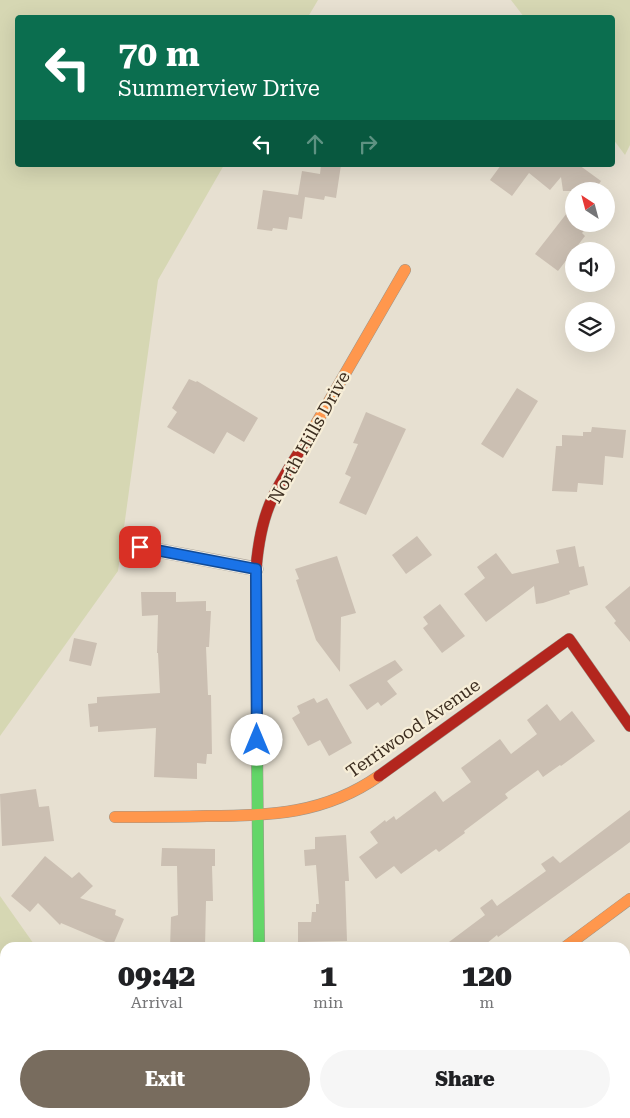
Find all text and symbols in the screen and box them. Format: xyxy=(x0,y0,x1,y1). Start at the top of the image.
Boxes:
text: 70 m xyxy=(118,34,200,75)
icon: left xyxy=(35,35,100,100)
text: Summerview Drive xyxy=(118,76,320,101)
icon: left xyxy=(248,130,276,158)
icon: ahead xyxy=(301,130,329,158)
icon: right xyxy=(354,130,382,158)
north arrow xyxy=(565,182,615,232)
map controls xyxy=(565,182,615,352)
button: sound xyxy=(565,242,615,292)
button: layers xyxy=(565,302,615,352)
street label: North Hills Drive xyxy=(264,367,354,507)
pin xyxy=(119,526,161,568)
icon: arrive xyxy=(126,533,154,561)
street label: Terriwood Avenue xyxy=(342,674,484,782)
position arrow xyxy=(230,713,282,765)
text: 09:42 xyxy=(118,958,195,993)
text: 1 xyxy=(320,958,337,993)
text: 120 xyxy=(461,958,512,993)
text: Arrival xyxy=(131,993,183,1012)
text: min xyxy=(313,993,343,1012)
text: m xyxy=(479,993,494,1012)
button: Exit xyxy=(20,1050,310,1108)
button: Share xyxy=(320,1050,610,1108)

